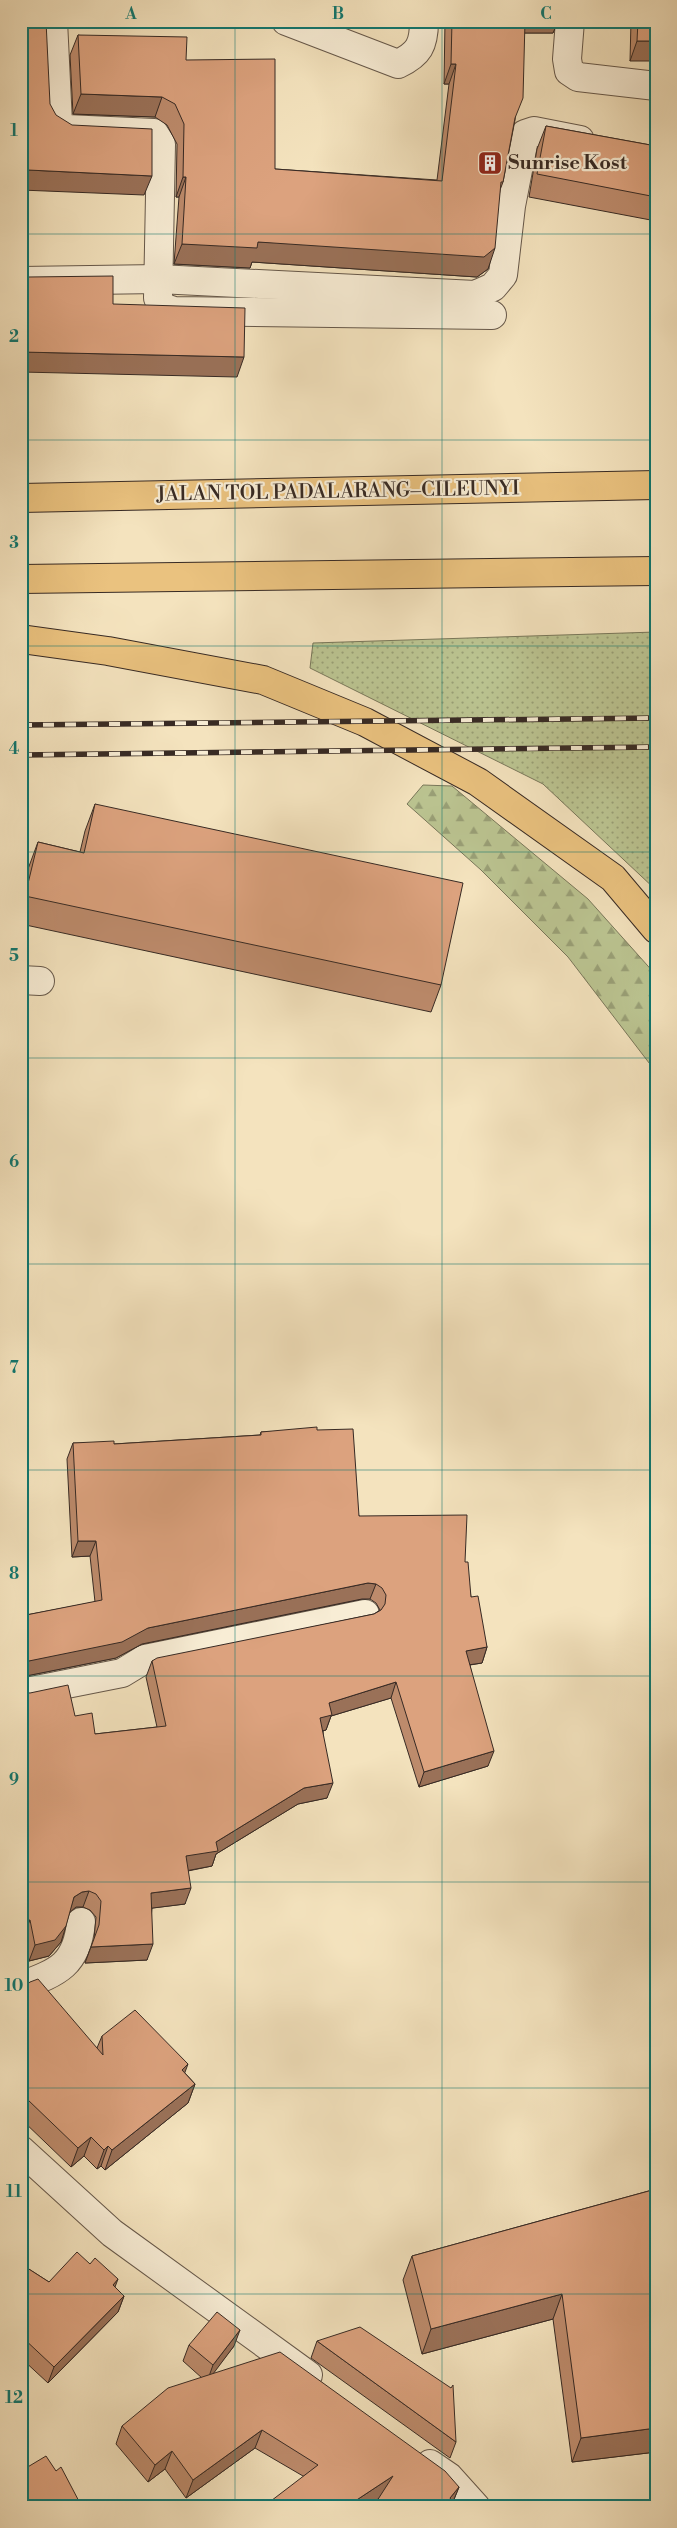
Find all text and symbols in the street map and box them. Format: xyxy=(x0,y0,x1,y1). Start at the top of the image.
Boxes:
text: A xyxy=(124,4,137,24)
text: B xyxy=(332,4,344,24)
text: C xyxy=(540,4,552,24)
text: 1 xyxy=(10,121,18,141)
building icon: Sunrise Kost xyxy=(477,150,503,176)
place label: Sunrise Kost xyxy=(508,151,628,176)
text: 2 xyxy=(9,327,19,347)
street label: JALAN TOL PADALARANG–CILEUNYI xyxy=(155,476,520,508)
text: 3 xyxy=(9,533,19,553)
text: 4 xyxy=(9,739,20,759)
text: 5 xyxy=(9,946,19,966)
text: 6 xyxy=(9,1152,19,1172)
text: 7 xyxy=(9,1358,19,1378)
text: 8 xyxy=(9,1564,19,1584)
text: 9 xyxy=(9,1770,19,1790)
text: 10 xyxy=(5,1976,23,1996)
text: 11 xyxy=(6,2182,22,2202)
text: 12 xyxy=(5,2388,23,2408)

